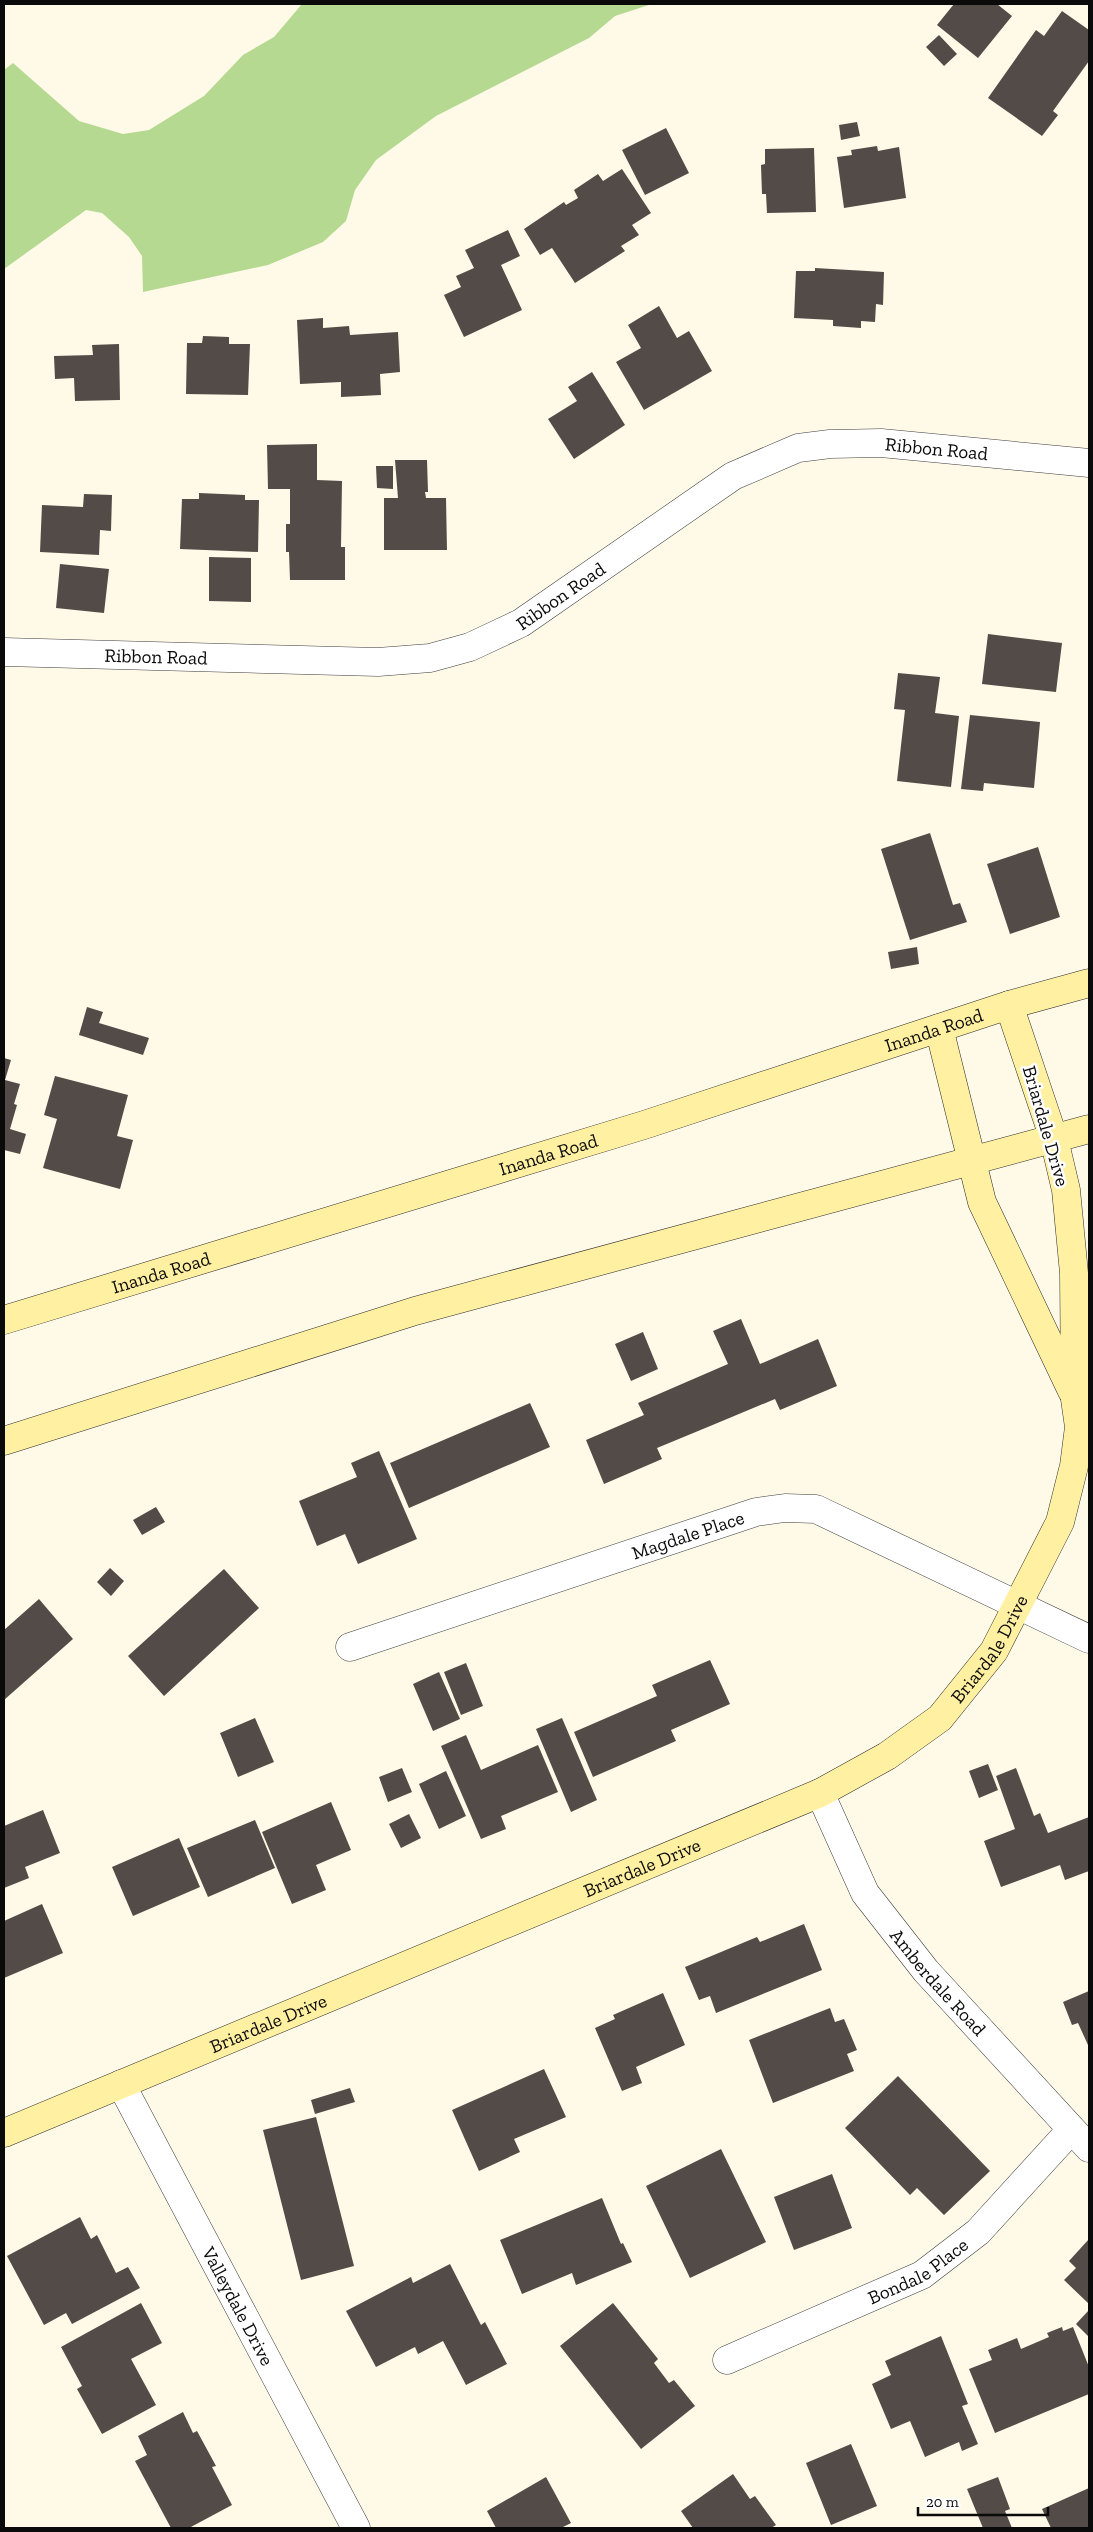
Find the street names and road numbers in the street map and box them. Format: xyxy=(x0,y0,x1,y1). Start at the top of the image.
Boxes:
street label: Ribbon Road xyxy=(884,432,990,465)
street label: Ribbon Road xyxy=(511,557,610,635)
street label: Ribbon Road xyxy=(104,643,208,669)
street label: Inanda Road xyxy=(882,1003,986,1057)
street label: Briardale Drive xyxy=(1018,1063,1074,1189)
street label: Inanda Road xyxy=(496,1128,601,1180)
street label: Inanda Road xyxy=(109,1246,214,1298)
street label: Magdale Place xyxy=(629,1505,747,1564)
street label: Briardale Drive xyxy=(945,1591,1032,1707)
street label: Briardale Drive xyxy=(580,1833,704,1902)
street label: Amberdale Road xyxy=(886,1924,991,2041)
street label: Briardale Drive xyxy=(206,1988,330,2058)
street label: Bondale Place xyxy=(864,2232,972,2309)
street label: Valleydale Drive xyxy=(197,2242,279,2369)

